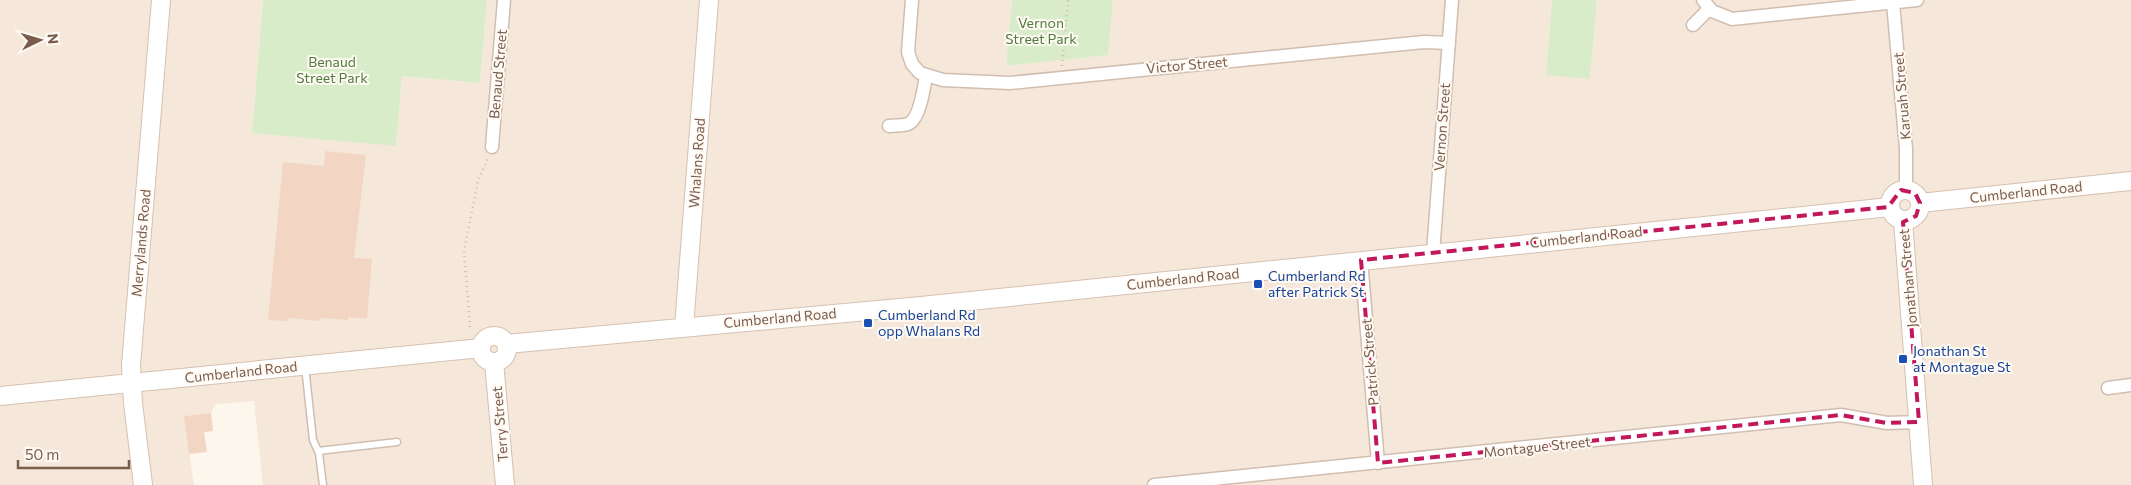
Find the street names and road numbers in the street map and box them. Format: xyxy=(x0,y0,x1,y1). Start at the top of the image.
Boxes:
street label: Benaud Street xyxy=(485,28,510,119)
street label: Karuah Street xyxy=(1889,51,1914,140)
street label: Victor Street xyxy=(1145,52,1229,77)
street label: Vernon Street xyxy=(1430,82,1453,172)
street label: Whalans Road xyxy=(685,117,708,209)
street label: Cumberland Road xyxy=(1969,177,2083,206)
street label: Merrylands Road xyxy=(127,188,154,297)
street label: Cumberland Road xyxy=(1529,222,1643,251)
street label: Jonathan Street xyxy=(1895,228,1920,328)
street label: Cumberland Road xyxy=(1126,264,1240,293)
street label: Cumberland Road xyxy=(723,304,837,331)
street label: Patrick Street xyxy=(1357,317,1382,407)
street label: Cumberland Road xyxy=(184,357,298,386)
street label: Terry Street xyxy=(488,385,511,463)
street label: Montague Street xyxy=(1482,432,1592,461)

